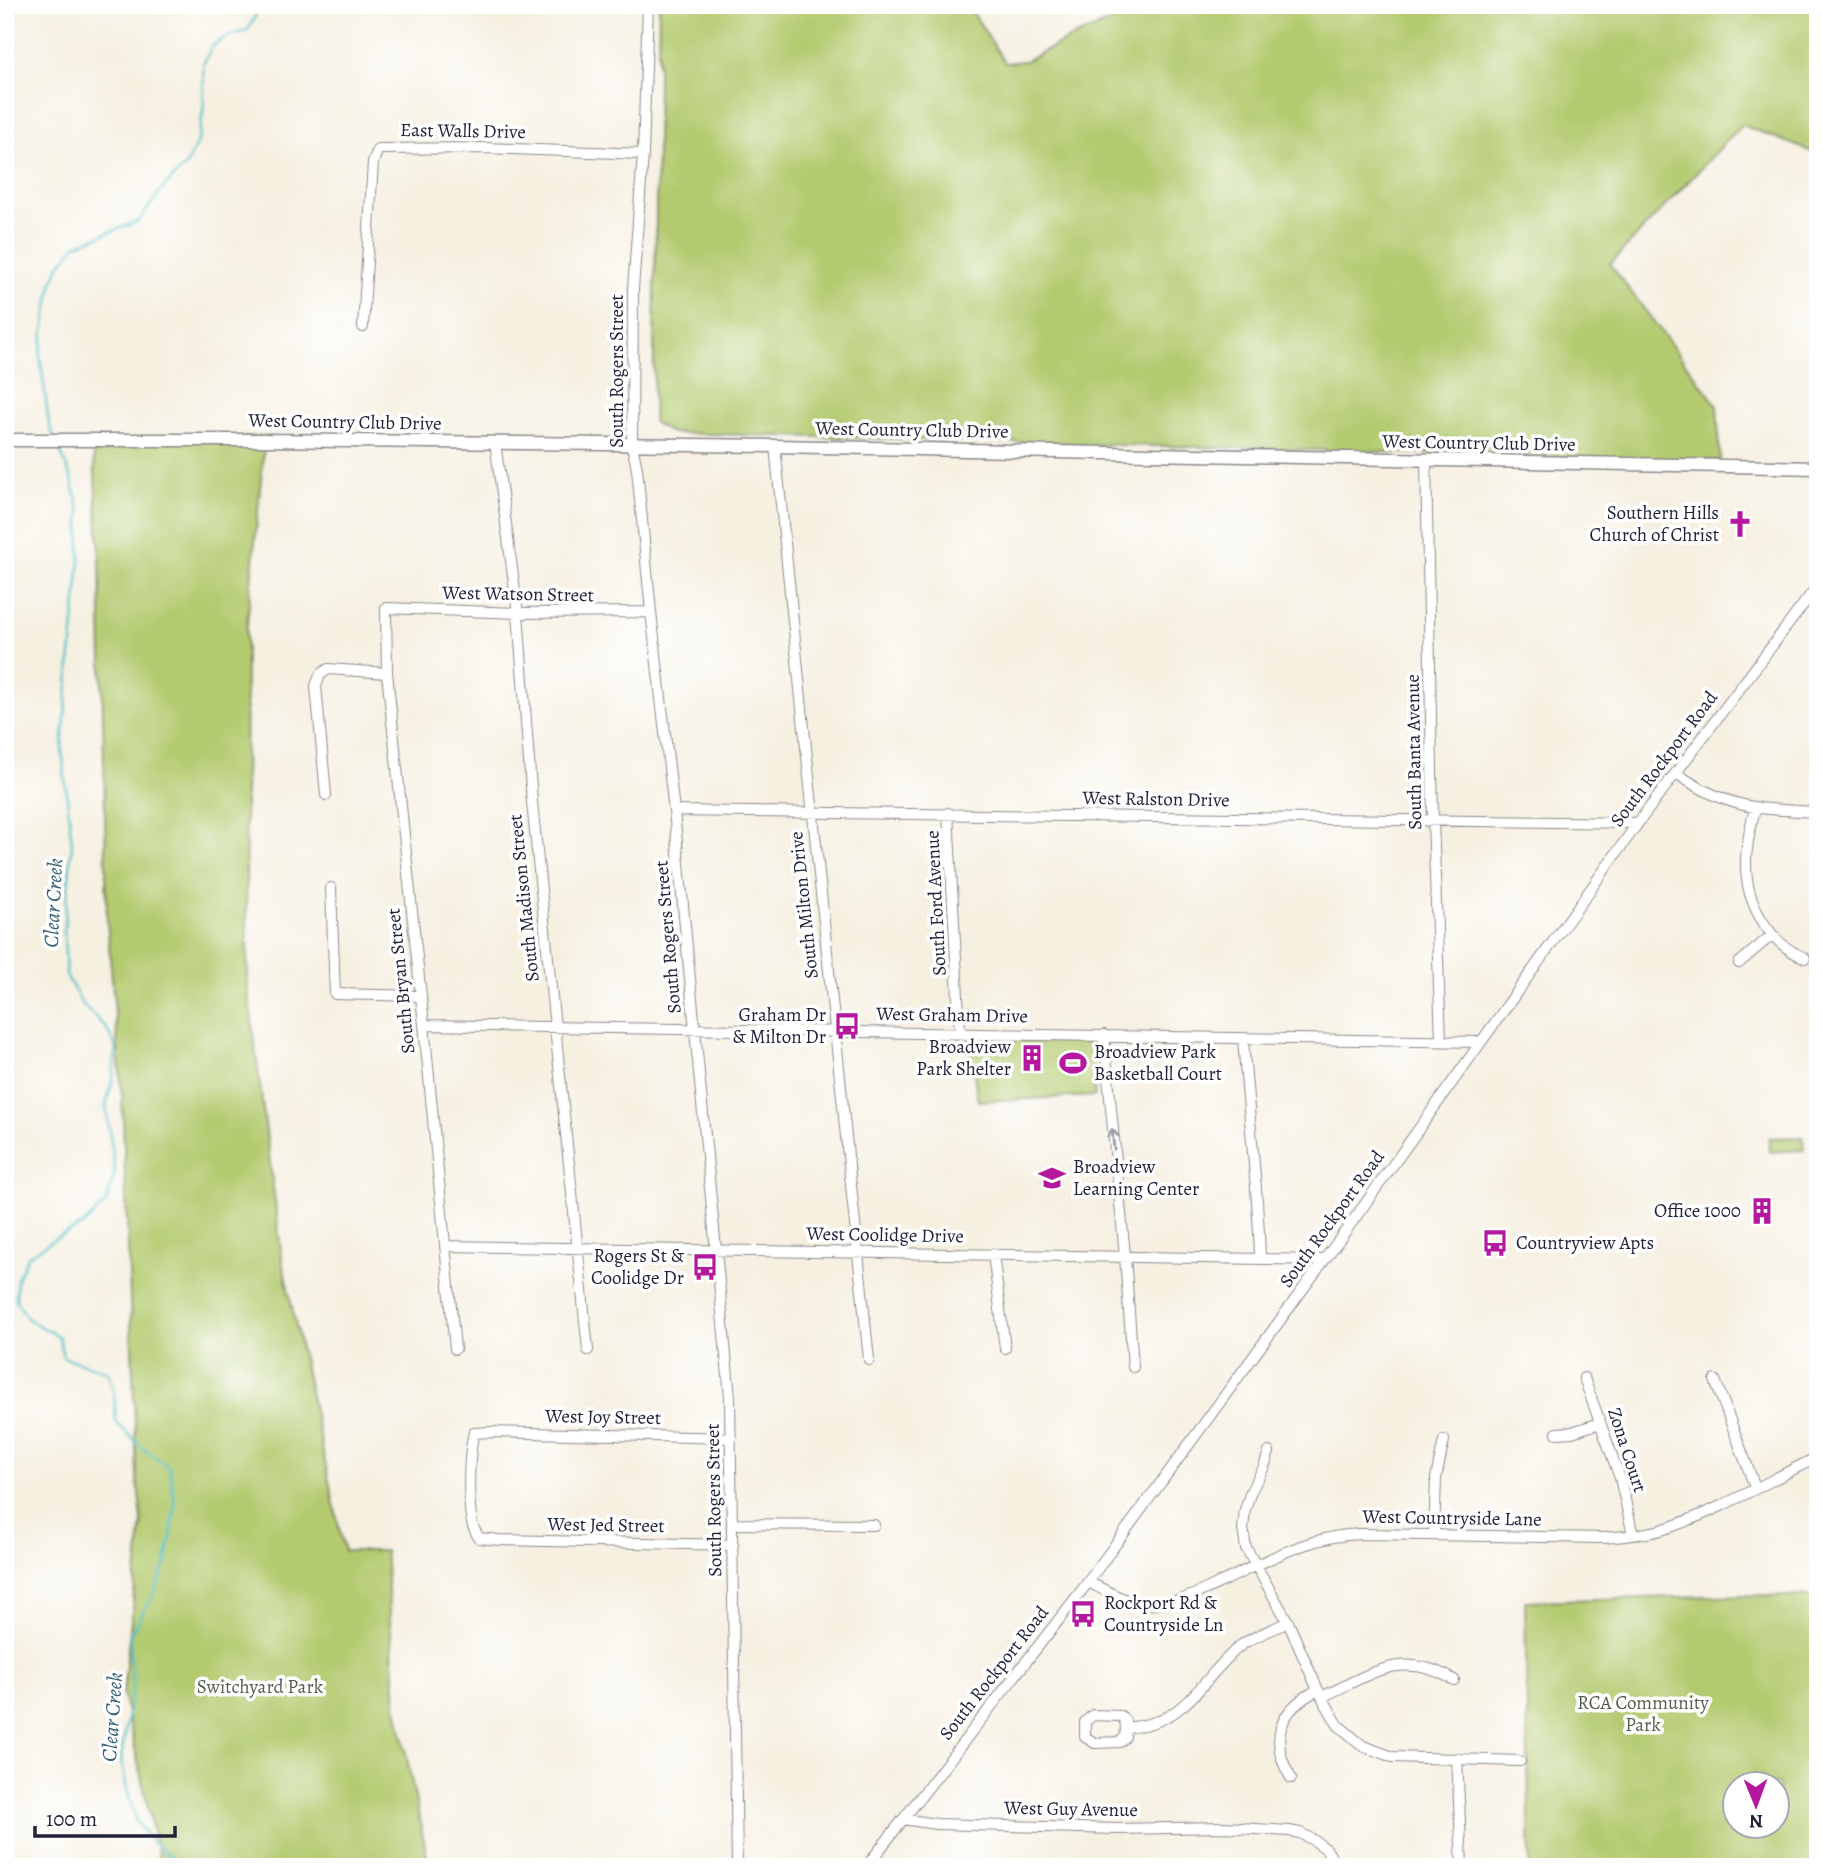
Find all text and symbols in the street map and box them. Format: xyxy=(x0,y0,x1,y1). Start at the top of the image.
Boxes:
street label: East Walls Drive xyxy=(400,117,526,145)
street label: South Rogers Street xyxy=(604,294,630,448)
street label: West Country Club Drive xyxy=(247,407,442,437)
street label: West Country Club Drive xyxy=(814,415,1009,445)
street label: West Country Club Drive xyxy=(1381,428,1576,458)
place label: Southern Hills Church of Christ xyxy=(1590,500,1719,548)
church icon: Southern Hills Church of Christ xyxy=(1725,509,1755,539)
street label: West Watson Street xyxy=(441,580,594,608)
street label: South Banta Avenue xyxy=(1400,674,1428,830)
street label: South Rockport Road xyxy=(1604,685,1724,832)
street label: West Ralston Drive xyxy=(1081,785,1230,813)
street label: South Madison Street xyxy=(502,813,546,983)
street label: South Milton Drive xyxy=(783,830,825,980)
street label: South Ford Avenue xyxy=(919,830,953,976)
water label: Clear Creek xyxy=(37,858,69,948)
street label: South Rogers Street xyxy=(648,859,688,1015)
street label: South Bryan Street xyxy=(380,907,422,1055)
street label: West Graham Drive xyxy=(875,1001,1028,1029)
place label: Graham Dr & Milton Dr xyxy=(733,1002,826,1050)
bus stop icon: Graham Dr & Milton Dr xyxy=(832,1011,862,1041)
place label: Broadview Park Shelter xyxy=(916,1034,1012,1082)
place label: Broadview Park Basketball Court xyxy=(1094,1039,1222,1087)
building icon: Broadview Park Shelter xyxy=(1017,1043,1047,1073)
sports icon: Broadview Park Basketball Court xyxy=(1058,1048,1088,1078)
one-way arrow xyxy=(1106,1129,1119,1151)
street label: South Rockport Road xyxy=(1273,1144,1391,1293)
place label: Broadview Learning Center xyxy=(1073,1154,1199,1202)
school or university icon: Broadview Learning Center xyxy=(1037,1163,1067,1193)
building icon: Office 1000 xyxy=(1747,1196,1777,1226)
place label: Office 1000 xyxy=(1654,1198,1741,1224)
street label: West Coolidge Drive xyxy=(805,1221,964,1249)
bus stop icon: Countryview Apts xyxy=(1480,1228,1510,1258)
place label: Countryview Apts xyxy=(1516,1230,1654,1256)
place label: Rogers St & Coolidge Dr xyxy=(591,1243,685,1291)
bus stop icon: Rogers St & Coolidge Dr xyxy=(690,1252,720,1282)
street label: West Joy Street xyxy=(544,1403,661,1431)
street label: Zona Court xyxy=(1601,1404,1653,1496)
street label: South Rogers Street xyxy=(700,1423,728,1577)
street label: West Countryside Lane xyxy=(1361,1503,1542,1533)
street label: West Jed Street xyxy=(546,1511,665,1539)
place label: Rockport Rd & Countryside Ln xyxy=(1104,1590,1224,1638)
bus stop icon: Rockport Rd & Countryside Ln xyxy=(1068,1599,1098,1629)
street label: South Rockport Road xyxy=(933,1600,1055,1746)
water label: Clear Creek xyxy=(95,1671,129,1763)
park label: Switchyard Park xyxy=(197,1674,324,1700)
park label: RCA Community Park xyxy=(1577,1690,1709,1738)
north arrow xyxy=(1722,1770,1792,1840)
scale bar xyxy=(35,1795,175,1839)
street label: West Guy Avenue xyxy=(1003,1795,1138,1823)
text: 100 m xyxy=(46,1805,97,1833)
text: N xyxy=(1749,1808,1763,1834)

